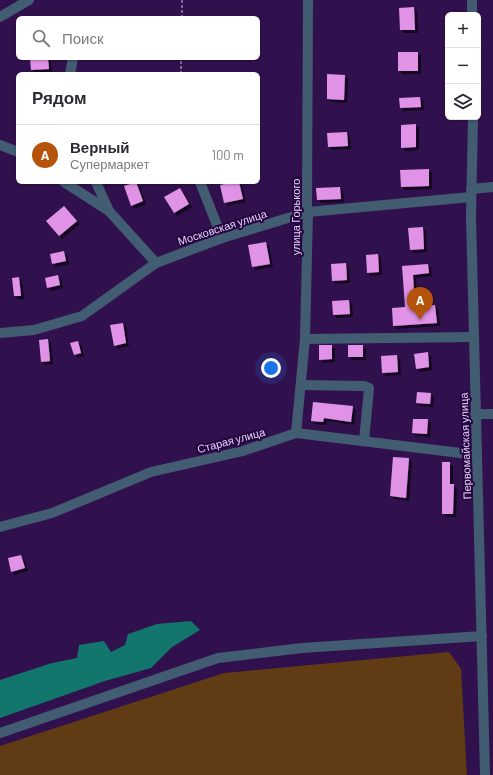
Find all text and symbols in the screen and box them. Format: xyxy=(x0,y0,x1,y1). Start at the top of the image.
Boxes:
map controls xyxy=(445,12,481,120)
button: + xyxy=(445,12,481,48)
search box xyxy=(16,16,260,60)
icon: search xyxy=(30,27,52,49)
text: Поиск xyxy=(62,29,104,47)
button: − xyxy=(445,48,481,84)
button: layers xyxy=(445,84,481,120)
text: Рядом xyxy=(32,87,87,107)
text: Верный xyxy=(70,138,129,156)
text: A xyxy=(41,147,49,163)
text: 100 m xyxy=(211,147,244,163)
text: Супермаркет xyxy=(70,156,149,172)
street label: улица Горького xyxy=(289,179,302,255)
street label: Московская улица xyxy=(176,206,269,248)
pin: A xyxy=(407,287,433,320)
your location xyxy=(261,358,281,378)
street label: Первомайская улица xyxy=(457,391,473,500)
street label: Старая улица xyxy=(196,424,267,455)

